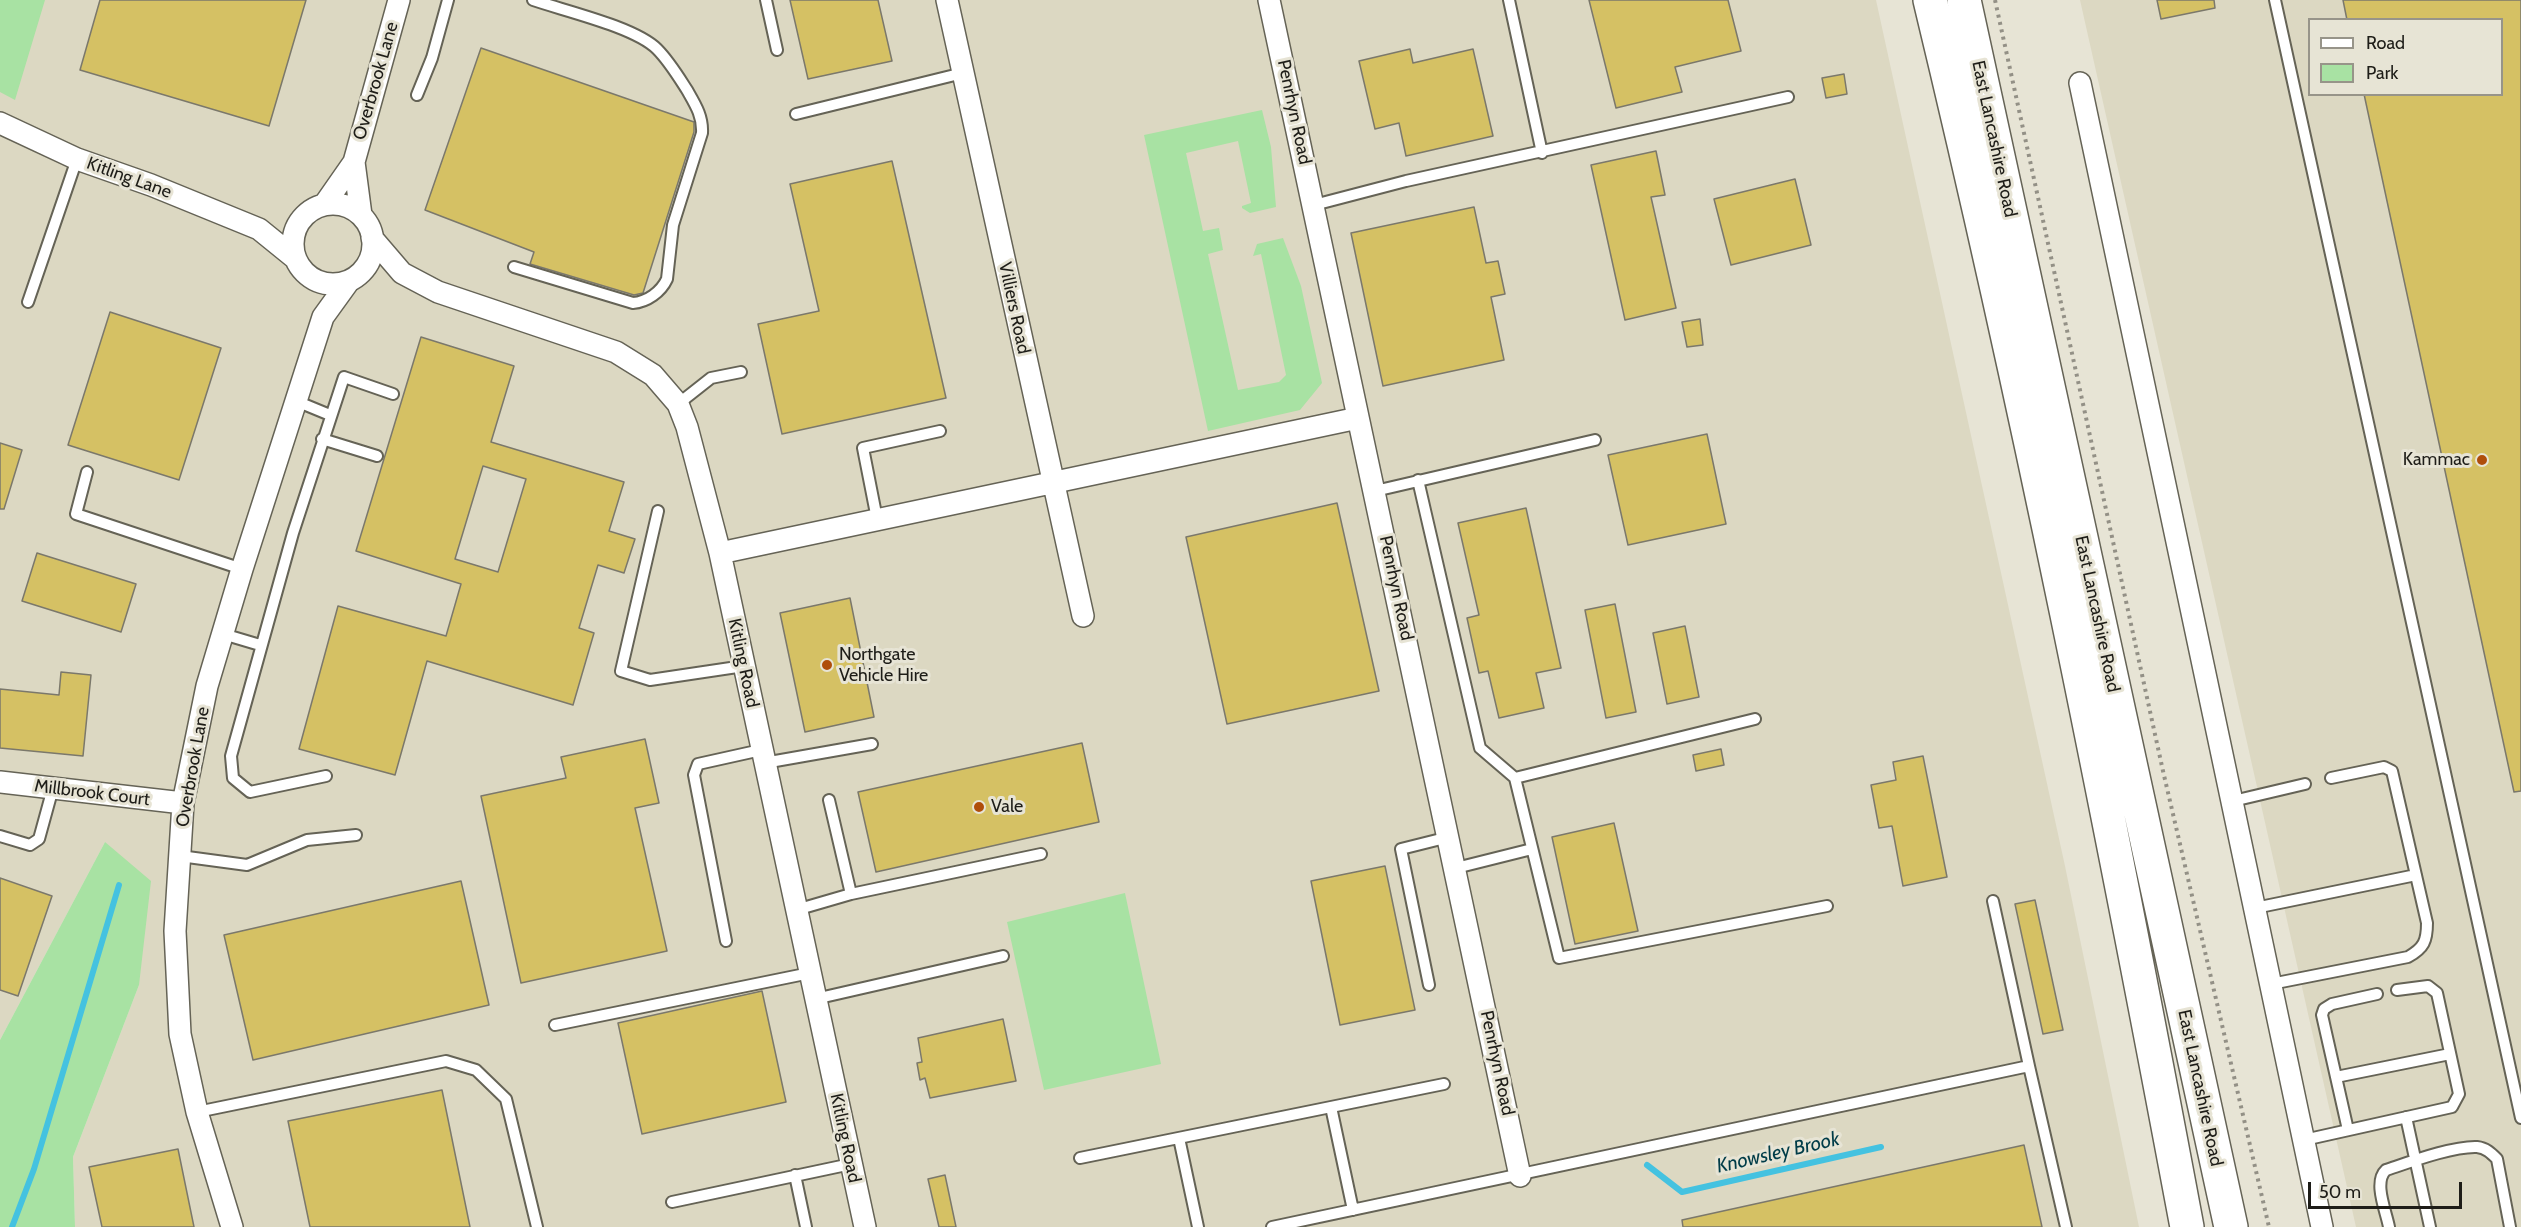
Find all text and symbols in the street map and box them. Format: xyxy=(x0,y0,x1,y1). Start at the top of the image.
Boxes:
legend xyxy=(2308,18,2503,96)
street label: Overbrook Lane xyxy=(349,20,403,142)
text: Road xyxy=(2366,32,2405,54)
street label: Penrhyn Road xyxy=(1272,58,1316,166)
street label: East Lancashire Road xyxy=(1967,59,2021,219)
text: Park xyxy=(2366,62,2398,84)
street label: Kitling Lane xyxy=(84,153,174,203)
street label: Villiers Road xyxy=(994,260,1034,356)
place label: Kammac xyxy=(2403,449,2470,471)
marker: Kammac xyxy=(2475,453,2489,467)
street label: Penrhyn Road xyxy=(1374,534,1418,642)
street label: East Lancashire Road xyxy=(2070,534,2124,694)
street label: Kitling Road xyxy=(723,616,763,710)
place label: Northgate Vehicle Hire xyxy=(839,644,928,686)
marker: Northgate Vehicle Hire xyxy=(820,658,834,672)
street label: Overbrook Lane xyxy=(172,705,214,829)
street label: Millbrook Court xyxy=(33,775,151,811)
place label: Vale xyxy=(991,796,1023,818)
marker: Vale xyxy=(972,800,986,814)
street label: East Lancashire Road xyxy=(2173,1008,2227,1168)
street label: Penrhyn Road xyxy=(1475,1009,1519,1117)
street label: Kitling Road xyxy=(825,1091,865,1185)
water label: Knowsley Brook xyxy=(1714,1127,1842,1179)
scale bar xyxy=(2311,1170,2466,1208)
text: 50 m xyxy=(2319,1181,2361,1203)

